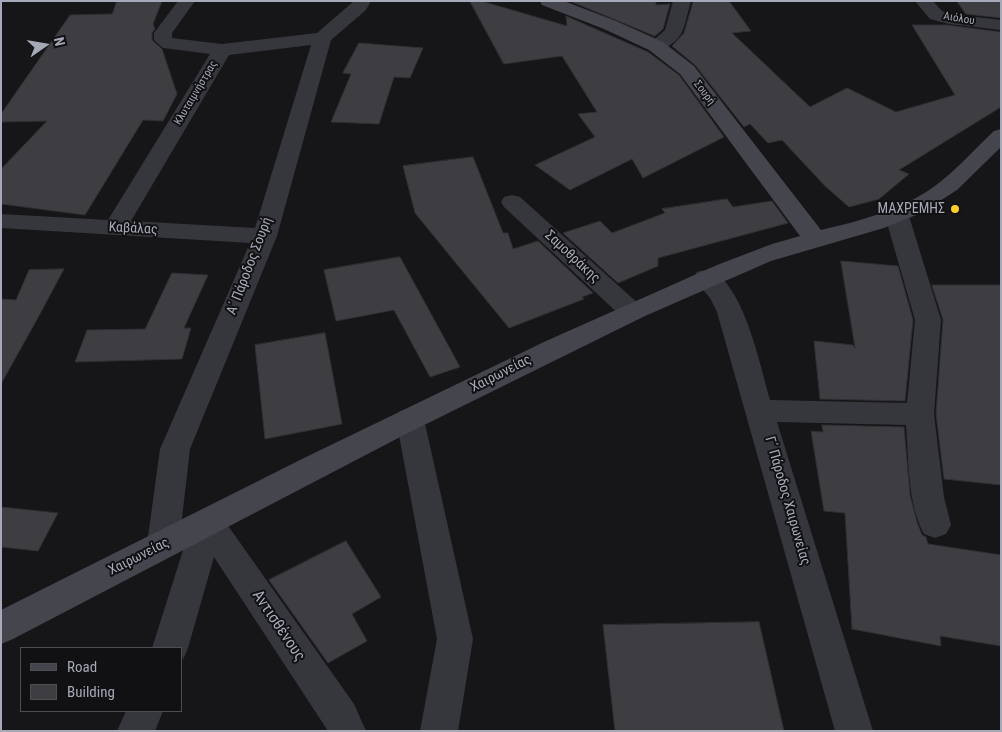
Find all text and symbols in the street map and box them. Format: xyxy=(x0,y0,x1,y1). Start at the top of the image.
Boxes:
street label: Αιόλου xyxy=(942,10,976,28)
north arrow xyxy=(20,20,70,70)
text: N xyxy=(51,36,68,48)
street label: Κλυταιμνήστρας xyxy=(172,58,220,128)
street label: Σουρή xyxy=(691,78,717,108)
place label: ΜΑΧΡΕΜΗΣ xyxy=(877,201,945,217)
marker: ΜΑΧΡΕΜΗΣ xyxy=(949,203,961,215)
street label: Α΄ Πάροδος Σουρή xyxy=(224,215,276,317)
street label: Καβάλας xyxy=(108,219,158,239)
street label: Σαμοθράκης xyxy=(541,227,603,287)
street label: Χαιρωνείας xyxy=(468,352,534,396)
street label: Γ΄ Πάροδος Χαιρωνείας xyxy=(761,435,813,567)
street label: Χαιρωνείας xyxy=(106,535,172,579)
street label: Αντισθένους xyxy=(247,587,309,665)
legend xyxy=(20,647,182,712)
text: Road xyxy=(67,658,97,676)
text: Building xyxy=(67,683,115,701)

